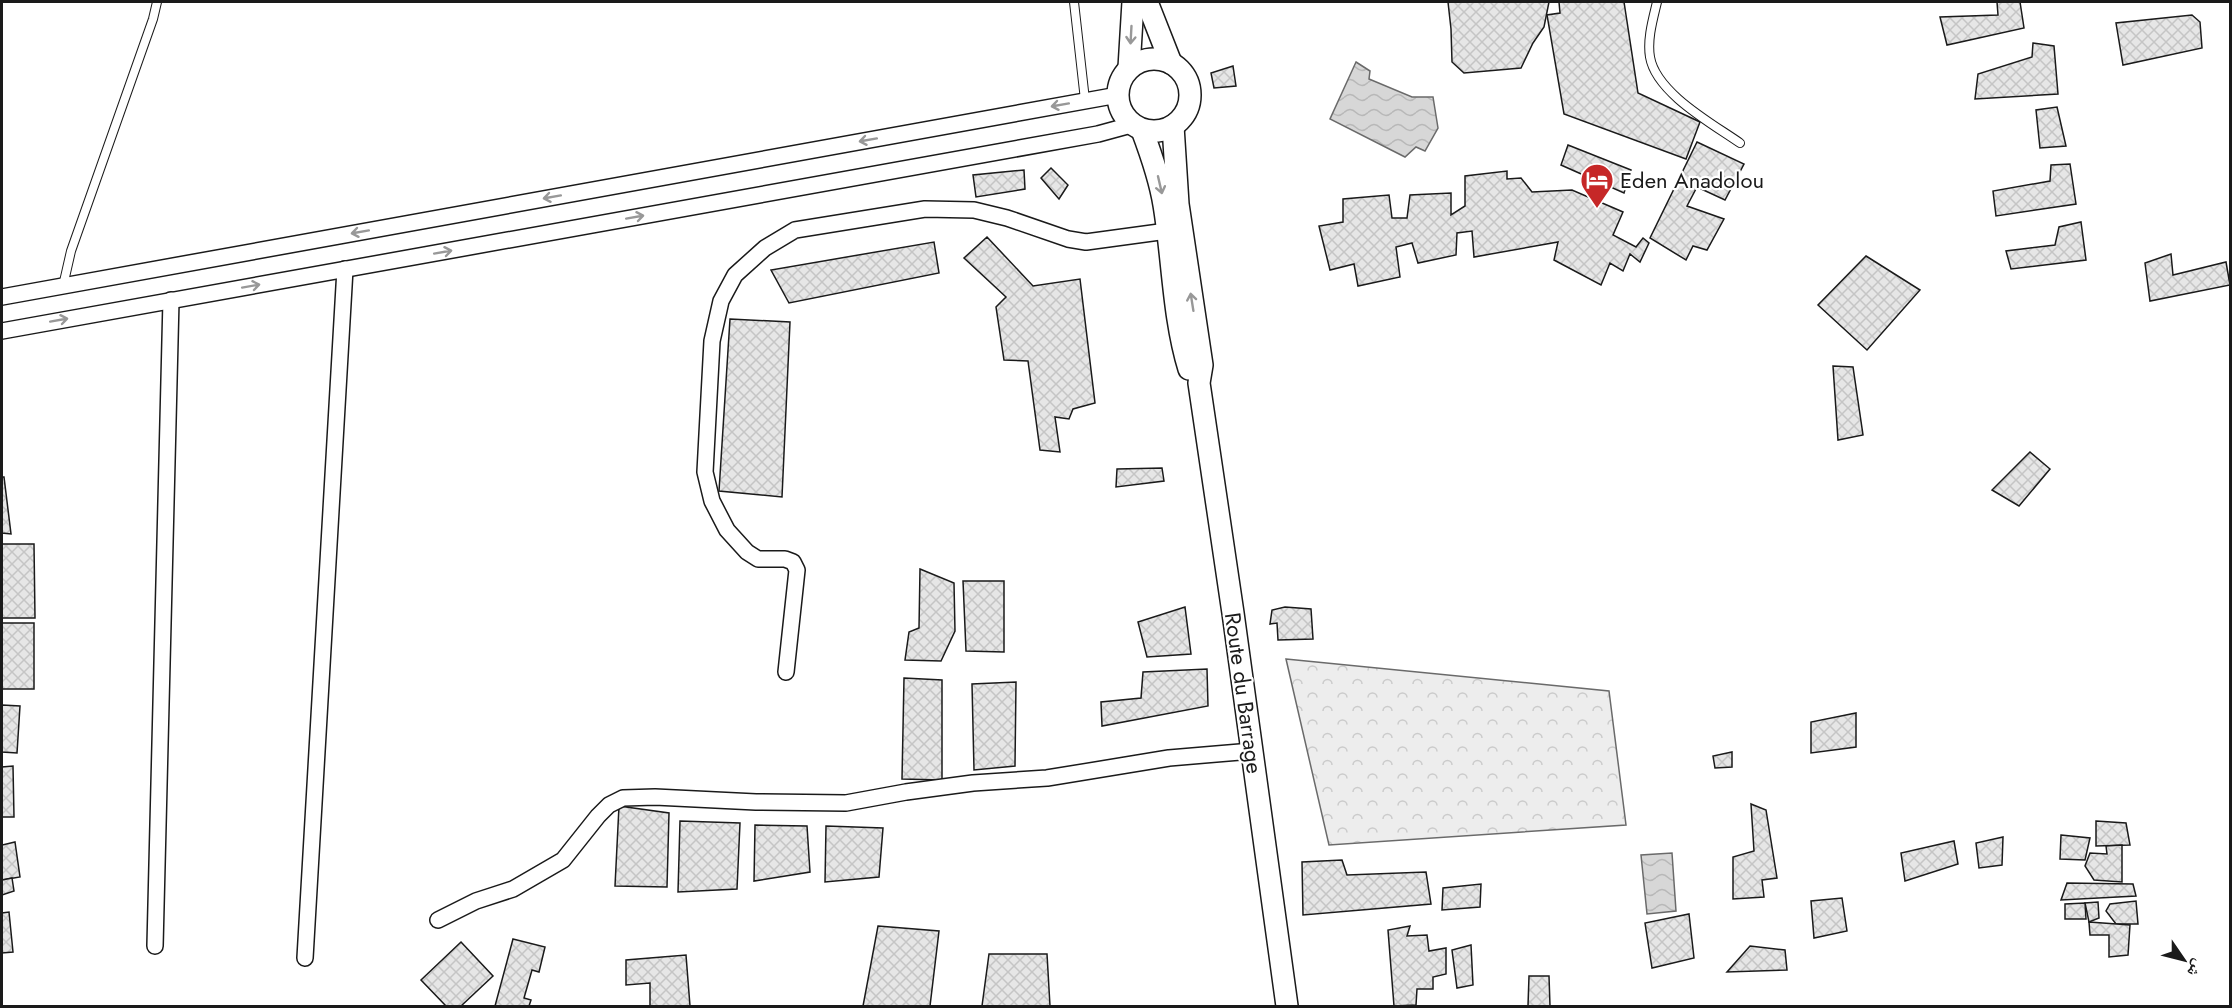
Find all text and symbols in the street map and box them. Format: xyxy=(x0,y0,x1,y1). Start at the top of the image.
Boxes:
one-way arrow xyxy=(1125,24,1136,44)
one-way arrow xyxy=(1050,100,1070,111)
one-way arrow xyxy=(859,135,878,146)
hotel icon: Eden Anadolou xyxy=(1579,162,1615,209)
place label: Eden Anadolou xyxy=(1620,164,1764,196)
one-way arrow xyxy=(1154,175,1166,194)
one-way arrow xyxy=(543,192,562,203)
one-way arrow xyxy=(625,211,644,222)
one-way arrow xyxy=(351,227,371,238)
one-way arrow xyxy=(433,246,452,257)
one-way arrow xyxy=(241,280,260,291)
one-way arrow xyxy=(1187,293,1198,313)
one-way arrow xyxy=(49,315,68,326)
street label: Route du Barrage xyxy=(1217,610,1271,776)
north arrow xyxy=(2154,930,2214,990)
text: ش xyxy=(2182,955,2210,982)

